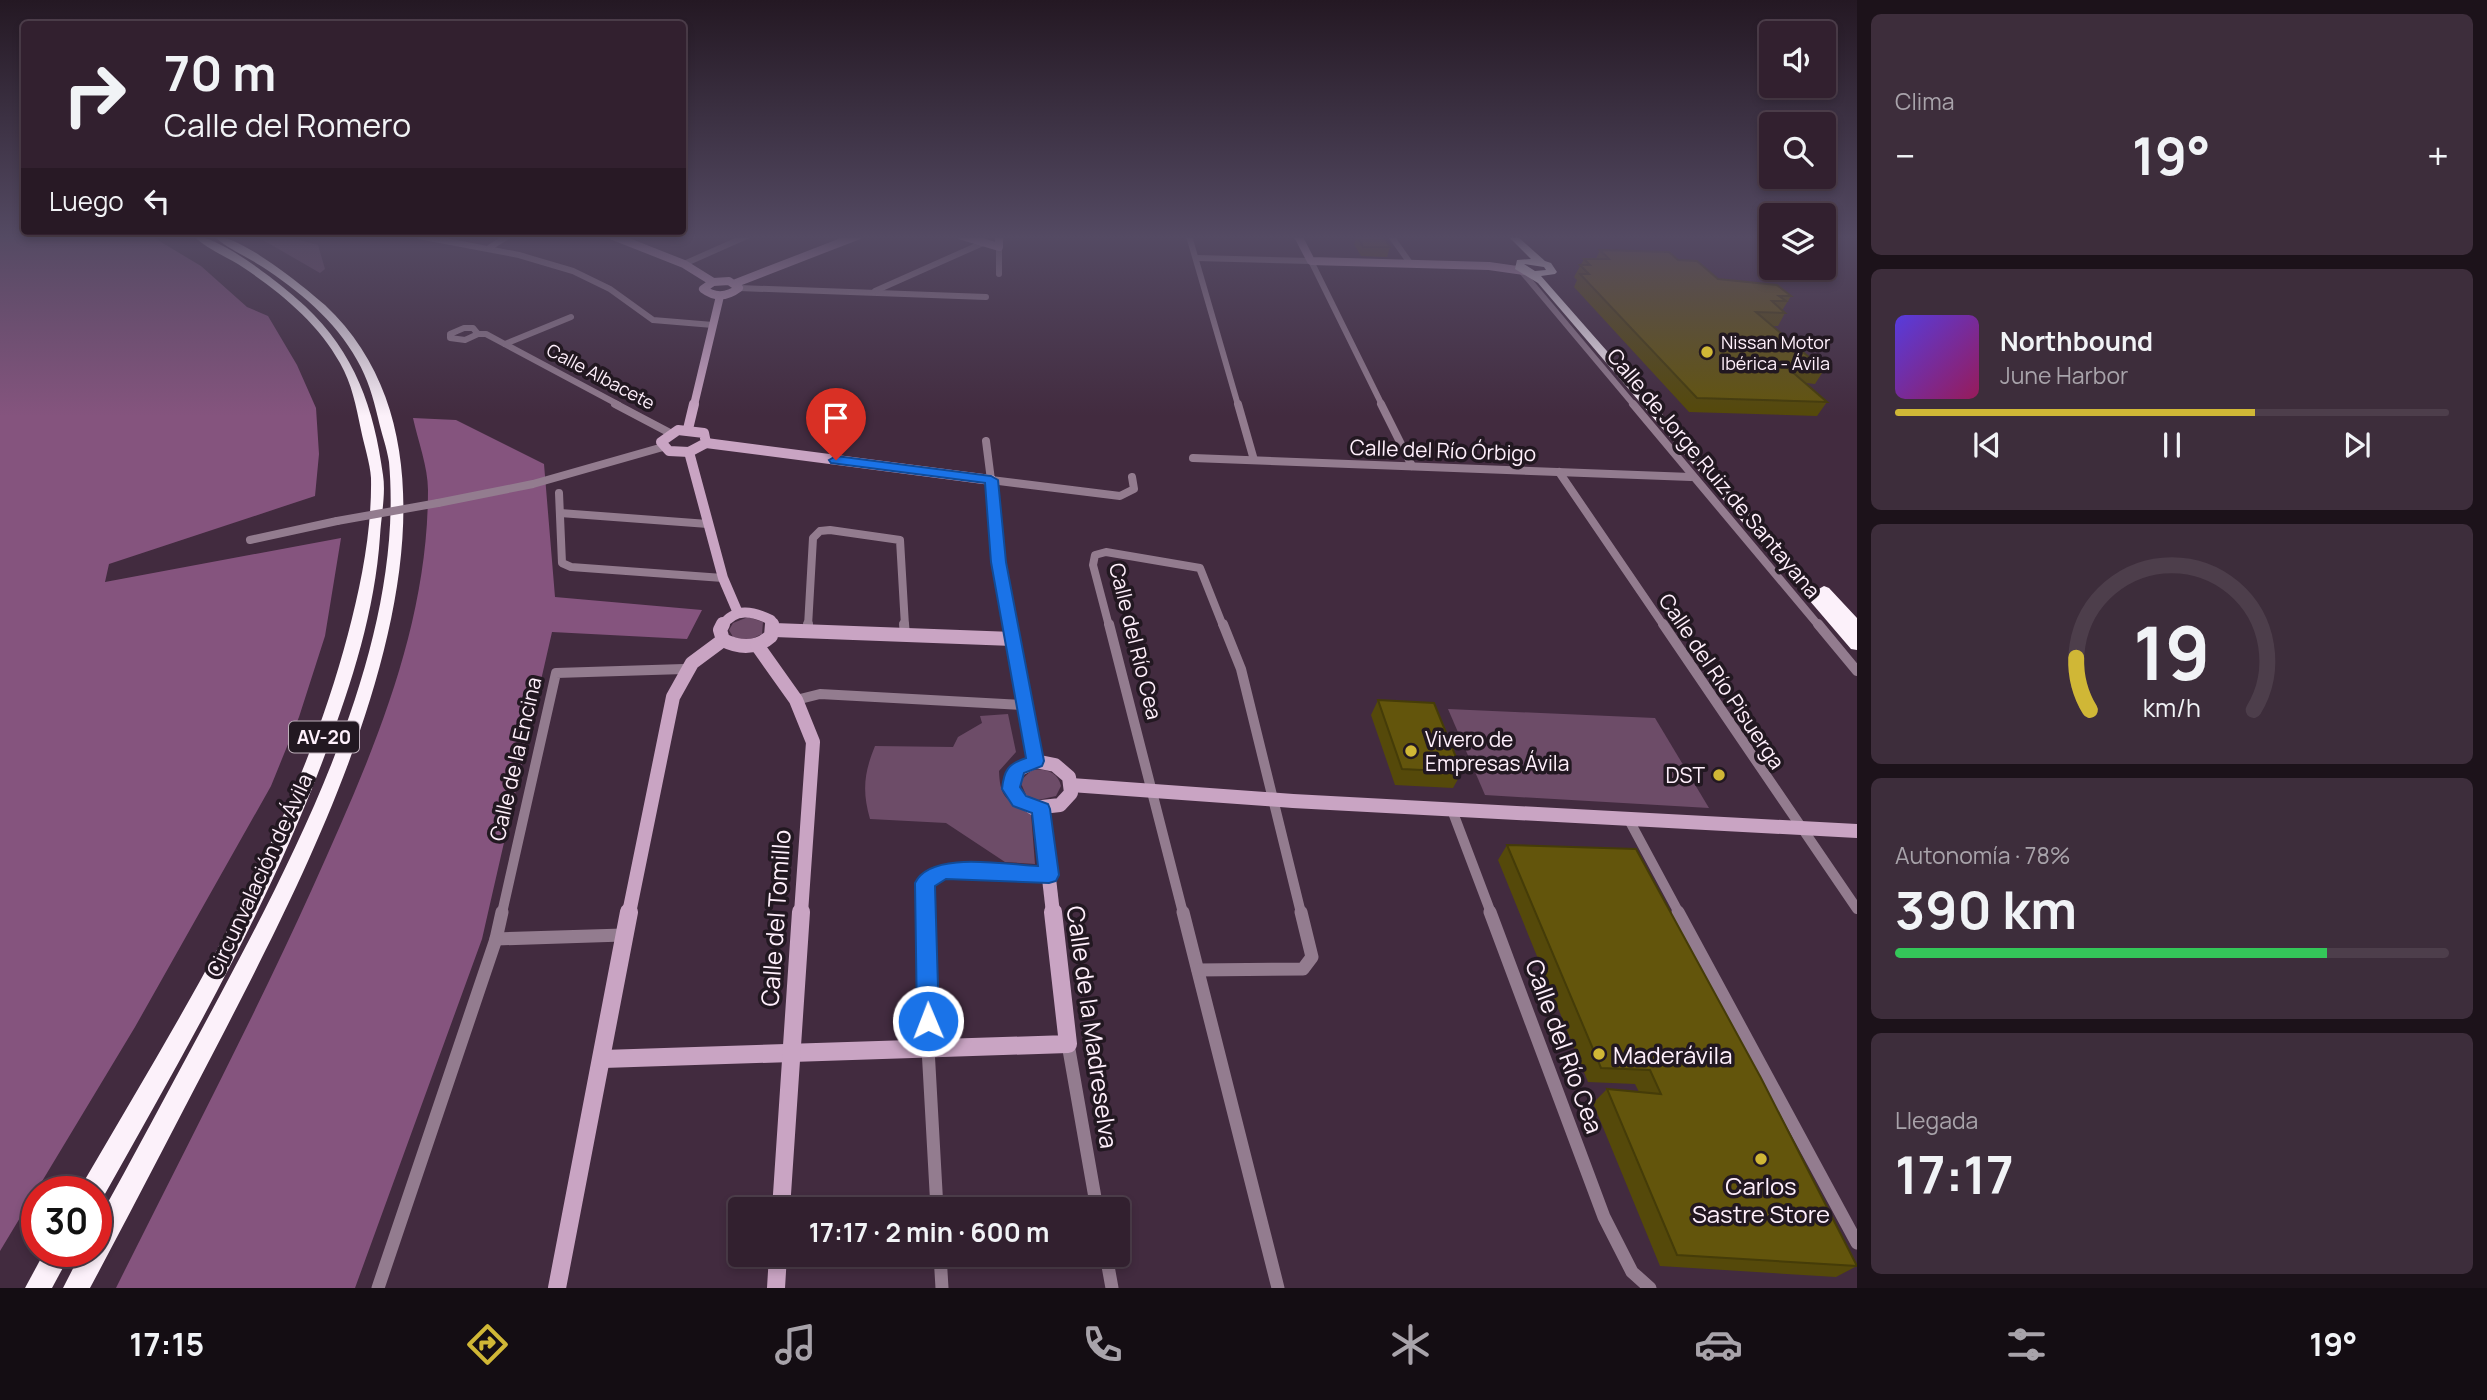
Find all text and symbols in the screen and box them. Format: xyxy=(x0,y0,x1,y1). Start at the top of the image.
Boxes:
map controls xyxy=(1759,21,1836,280)
button: sound xyxy=(1759,21,1836,98)
text: 70 m xyxy=(164,39,276,106)
icon: right xyxy=(49,49,140,140)
text: Clima xyxy=(1895,85,1954,117)
text: Calle del Romero xyxy=(164,103,411,147)
button: search xyxy=(1759,112,1836,189)
text: 19° xyxy=(2132,120,2211,191)
text: − xyxy=(1895,129,1916,181)
text: + xyxy=(2427,129,2449,181)
icon: left xyxy=(138,182,176,220)
text: Luego xyxy=(49,183,124,219)
button: layers xyxy=(1759,203,1836,280)
text: Northbound xyxy=(2000,323,2153,359)
place label: Nissan Motor Ibérica - Ávila xyxy=(1721,330,1831,375)
street label: Calle Albacete xyxy=(543,337,659,415)
street label: Calle de Jorge Ruiz de Santayana xyxy=(1601,342,1827,604)
marker: Nissan Motor Ibérica - Ávila xyxy=(1699,344,1715,360)
text: June Harbor xyxy=(2000,359,2128,391)
pin xyxy=(806,388,866,460)
icon: arrive xyxy=(817,399,855,437)
icon: previous xyxy=(1968,426,2006,464)
icon: pause xyxy=(2153,426,2191,464)
icon: next xyxy=(2338,426,2376,464)
street label: Calle del Río Órbigo xyxy=(1349,433,1537,467)
street label: Calle del Río Cea xyxy=(1103,560,1169,722)
street label: Calle del Río Pisuerga xyxy=(1653,588,1791,774)
text: 19 xyxy=(2133,602,2211,702)
street label: Calle de la Encina xyxy=(483,674,547,844)
text: km/h xyxy=(2143,690,2201,725)
road number: AV-20 xyxy=(289,722,359,752)
place label: Vivero de Empresas Ávila xyxy=(1425,725,1569,777)
marker: Vivero de Empresas Ávila xyxy=(1403,743,1419,759)
place label: DST xyxy=(1665,761,1705,789)
marker: DST xyxy=(1711,767,1727,783)
street label: Circunvalación de Ávila xyxy=(200,769,318,981)
street label: Calle del Tomillo xyxy=(752,828,798,1008)
text: Autonomía · 78% xyxy=(1895,839,2070,871)
text: 390 km xyxy=(1895,874,2077,945)
street label: Calle de la Madreselva xyxy=(1060,904,1126,1150)
street label: Calle del Río Cea xyxy=(1518,954,1612,1138)
position arrow xyxy=(891,984,965,1058)
place label: Maderávila xyxy=(1613,1038,1733,1071)
marker: Maderávila xyxy=(1591,1046,1607,1062)
text: Llegada xyxy=(1895,1104,1978,1136)
text: 17:17 xyxy=(1895,1139,2014,1210)
marker: Carlos Sastre Store xyxy=(1753,1151,1769,1167)
place label: Carlos Sastre Store xyxy=(1692,1169,1830,1230)
speed limit sign: 30 xyxy=(21,1176,112,1267)
text: 17:17 · 2 min · 600 m xyxy=(809,1214,1049,1250)
icon: directions xyxy=(463,1320,512,1369)
icon: music xyxy=(771,1320,820,1369)
icon: phone xyxy=(1078,1320,1127,1369)
icon: climate xyxy=(1386,1320,1435,1369)
icon: car xyxy=(1694,1320,1743,1369)
icon: filters xyxy=(2002,1320,2051,1369)
text: 17:15 xyxy=(129,1322,204,1366)
text: 19° xyxy=(2309,1322,2358,1366)

